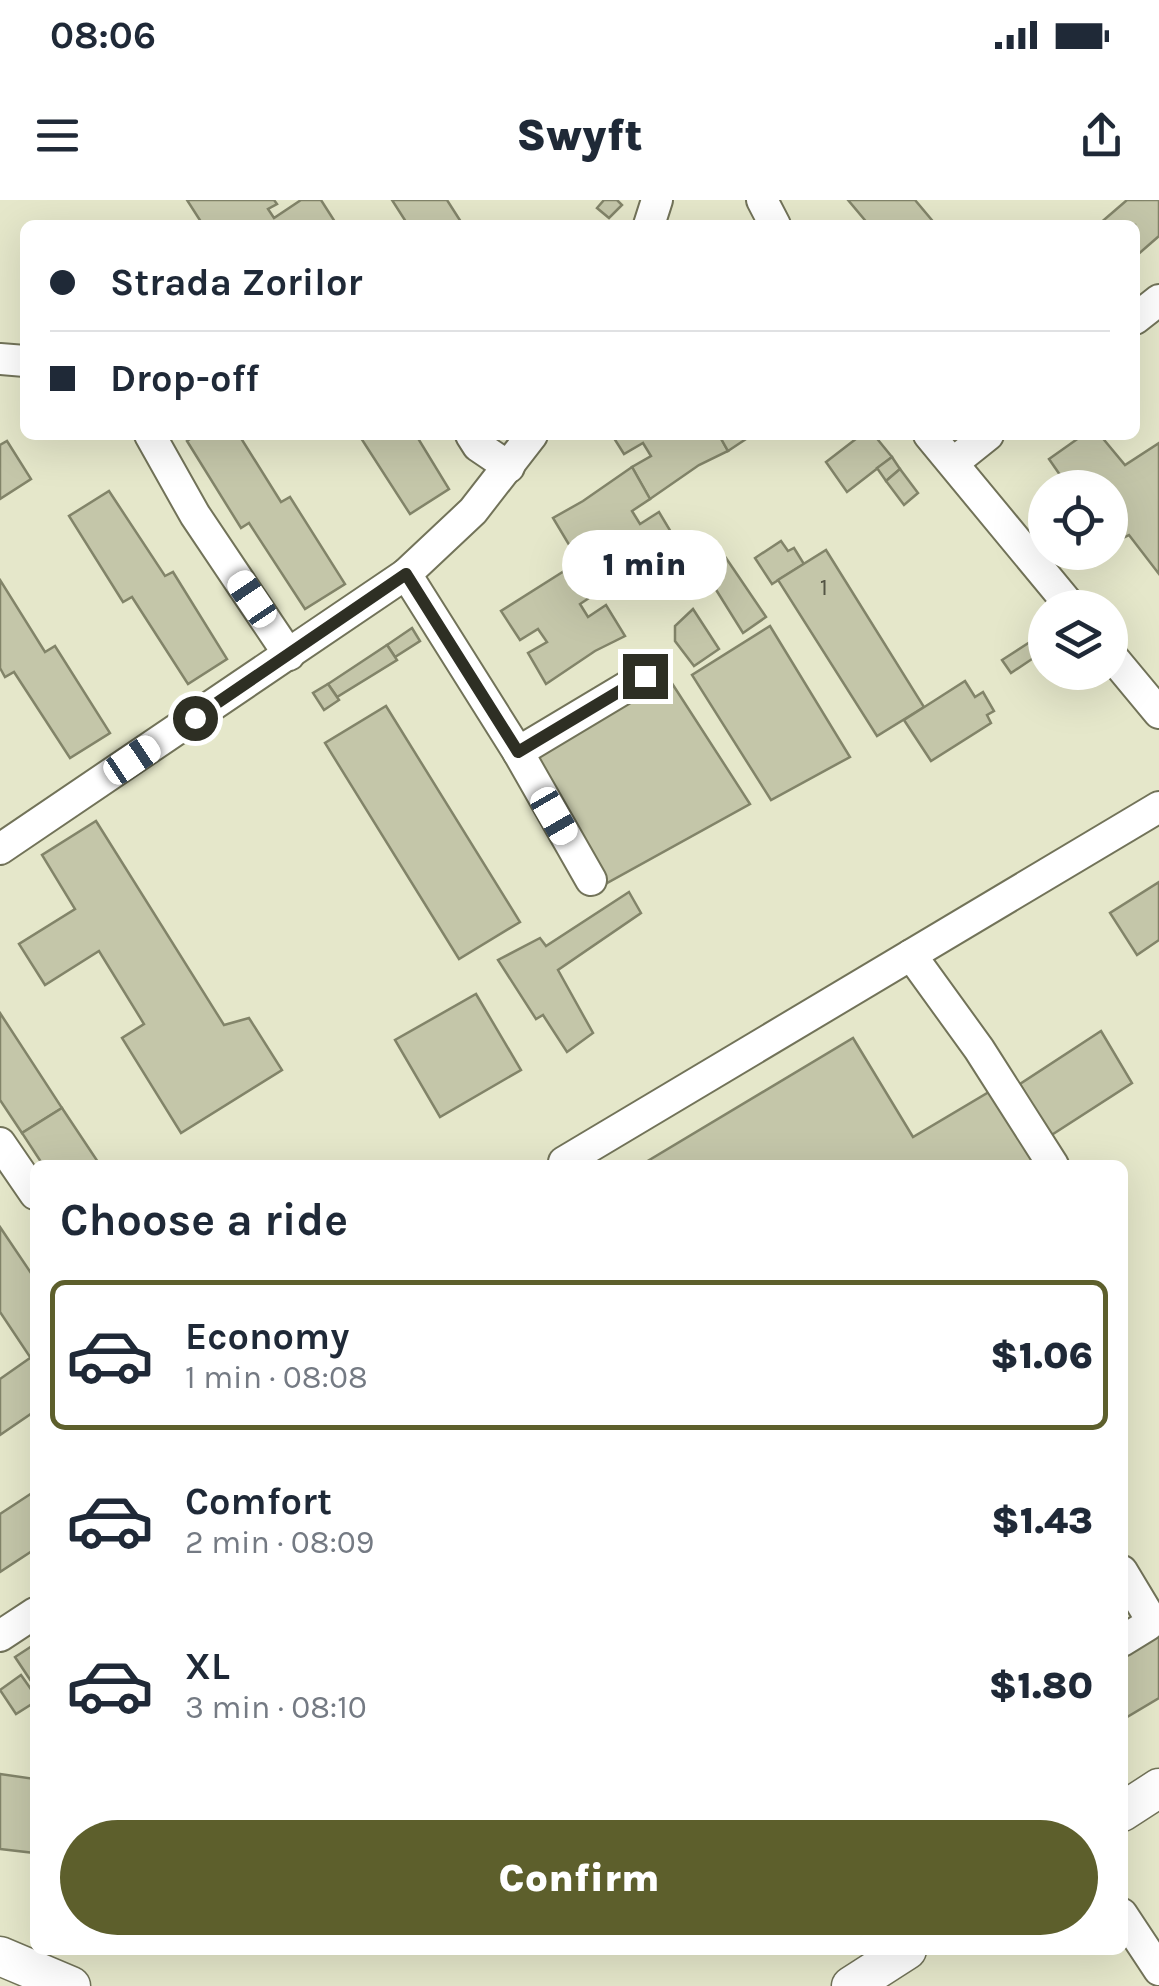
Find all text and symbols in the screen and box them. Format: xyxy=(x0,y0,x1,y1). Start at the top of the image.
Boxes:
text: 08:06 xyxy=(50,13,156,58)
icon: menu xyxy=(30,108,85,163)
icon: share xyxy=(1074,108,1129,163)
text: Swyft xyxy=(516,109,643,161)
text: Strada Zorilor xyxy=(110,260,362,305)
text: Drop-off xyxy=(110,356,259,401)
map controls xyxy=(1028,470,1128,690)
button: locate xyxy=(1028,470,1128,570)
callout: 1 min xyxy=(562,531,728,601)
text: 1 min xyxy=(603,546,686,583)
car xyxy=(223,566,281,632)
house number: 1 xyxy=(820,572,828,601)
button: layers xyxy=(1028,590,1128,690)
route end xyxy=(623,654,668,699)
route start xyxy=(173,696,218,741)
car xyxy=(99,731,165,789)
car xyxy=(526,783,582,849)
text: Choose a ride xyxy=(60,1194,348,1246)
icon: car xyxy=(65,1310,155,1400)
text: Economy xyxy=(185,1314,349,1359)
text: $1.06 xyxy=(990,1333,1093,1378)
text: 1 min · 08:08 xyxy=(185,1359,368,1396)
icon: car xyxy=(65,1475,155,1565)
text: Comfort xyxy=(185,1479,332,1524)
text: $1.43 xyxy=(991,1498,1093,1543)
text: 2 min · 08:09 xyxy=(185,1524,374,1561)
icon: car xyxy=(65,1640,155,1730)
text: XL xyxy=(185,1644,230,1689)
text: $1.80 xyxy=(989,1663,1093,1708)
text: 3 min · 08:10 xyxy=(185,1689,367,1726)
button: Confirm xyxy=(60,1820,1098,1935)

